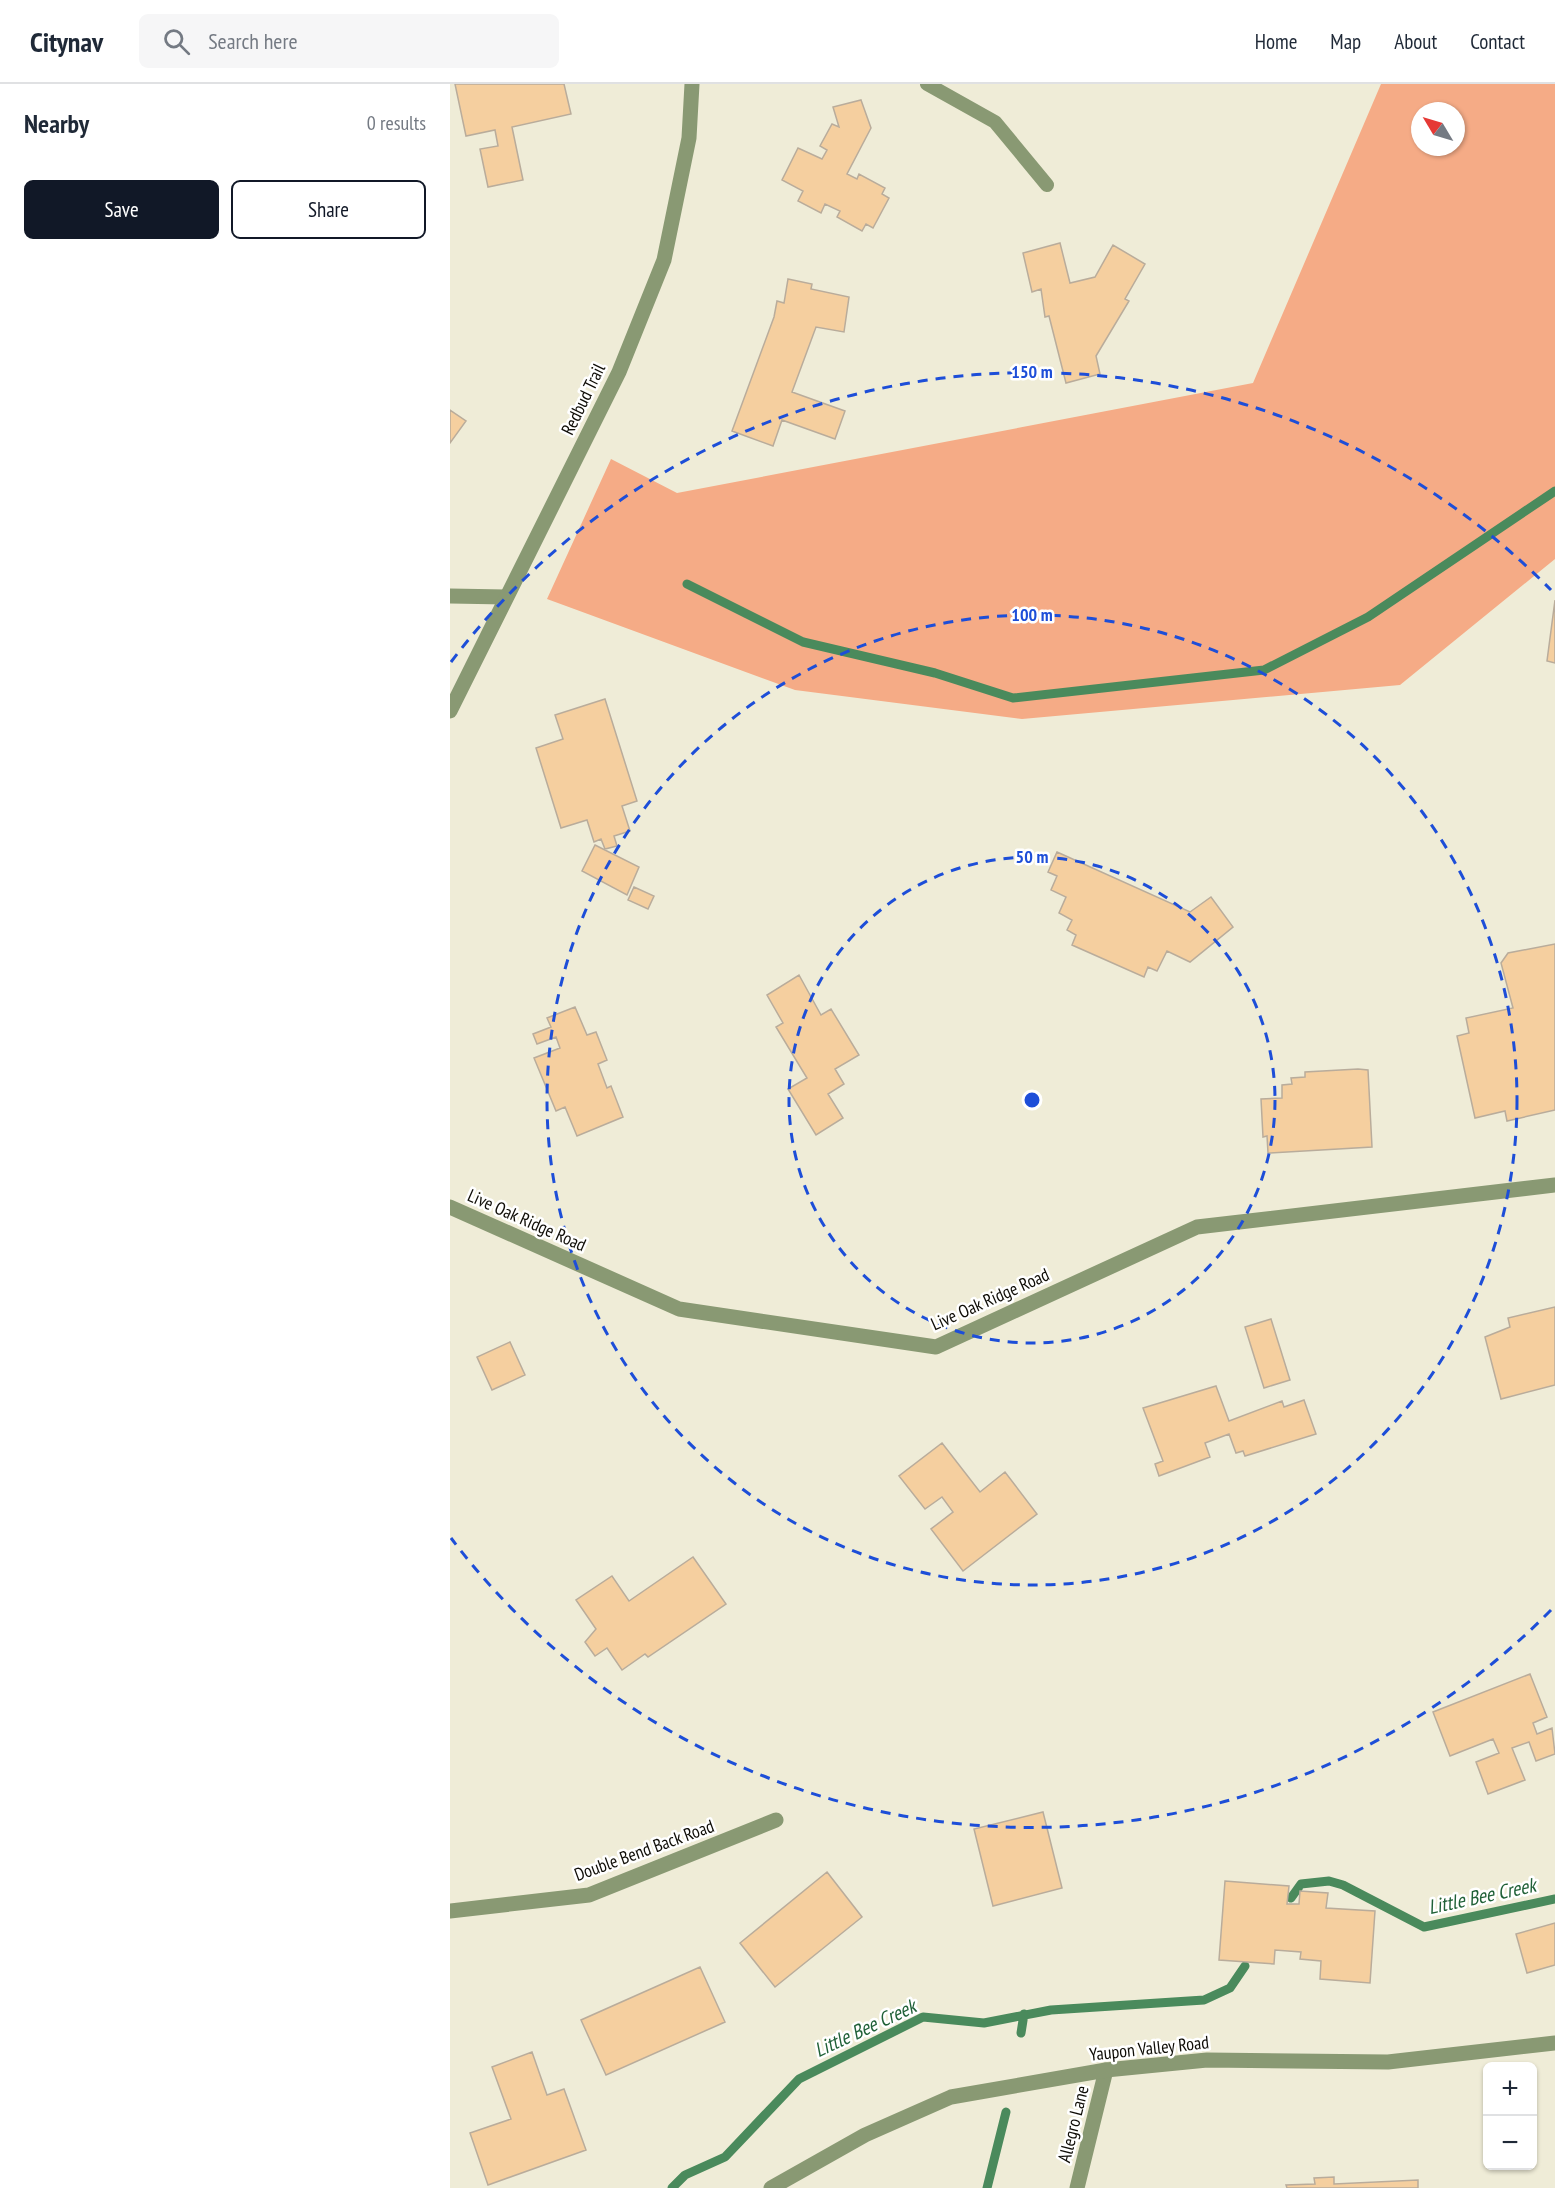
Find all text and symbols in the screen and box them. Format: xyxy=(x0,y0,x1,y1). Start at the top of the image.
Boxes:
search box xyxy=(139,14,559,68)
text: Citynav xyxy=(30,23,103,60)
icon: search xyxy=(160,25,193,58)
text: Search here xyxy=(208,27,298,55)
text: Home xyxy=(1255,28,1297,55)
text: Map xyxy=(1330,28,1361,55)
text: About xyxy=(1394,28,1437,55)
text: Contact xyxy=(1470,28,1525,55)
north arrow xyxy=(1411,102,1465,156)
text: Nearby xyxy=(24,107,89,140)
text: 0 results xyxy=(367,110,426,136)
button: Save xyxy=(24,180,219,239)
button: Share xyxy=(231,180,426,239)
street label: Redbud Trail xyxy=(556,359,610,439)
text: 150 m xyxy=(1011,360,1053,383)
text: 100 m xyxy=(1011,603,1053,626)
text: 50 m xyxy=(1016,845,1048,868)
centre of rings xyxy=(1022,1090,1042,1110)
street label: Live Oak Ridge Road xyxy=(464,1184,590,1256)
street label: Live Oak Ridge Road xyxy=(927,1263,1053,1335)
street label: Double Bend Back Road xyxy=(571,1814,717,1886)
water label: Little Bee Creek xyxy=(1426,1871,1540,1920)
water label: Little Bee Creek xyxy=(810,1992,922,2063)
street label: Yaupon Valley Road xyxy=(1088,2030,1210,2066)
map controls xyxy=(1483,2062,1537,2170)
button: + xyxy=(1483,2062,1537,2116)
street label: Allegro Lane xyxy=(1052,2083,1094,2165)
button: − xyxy=(1483,2116,1537,2170)

